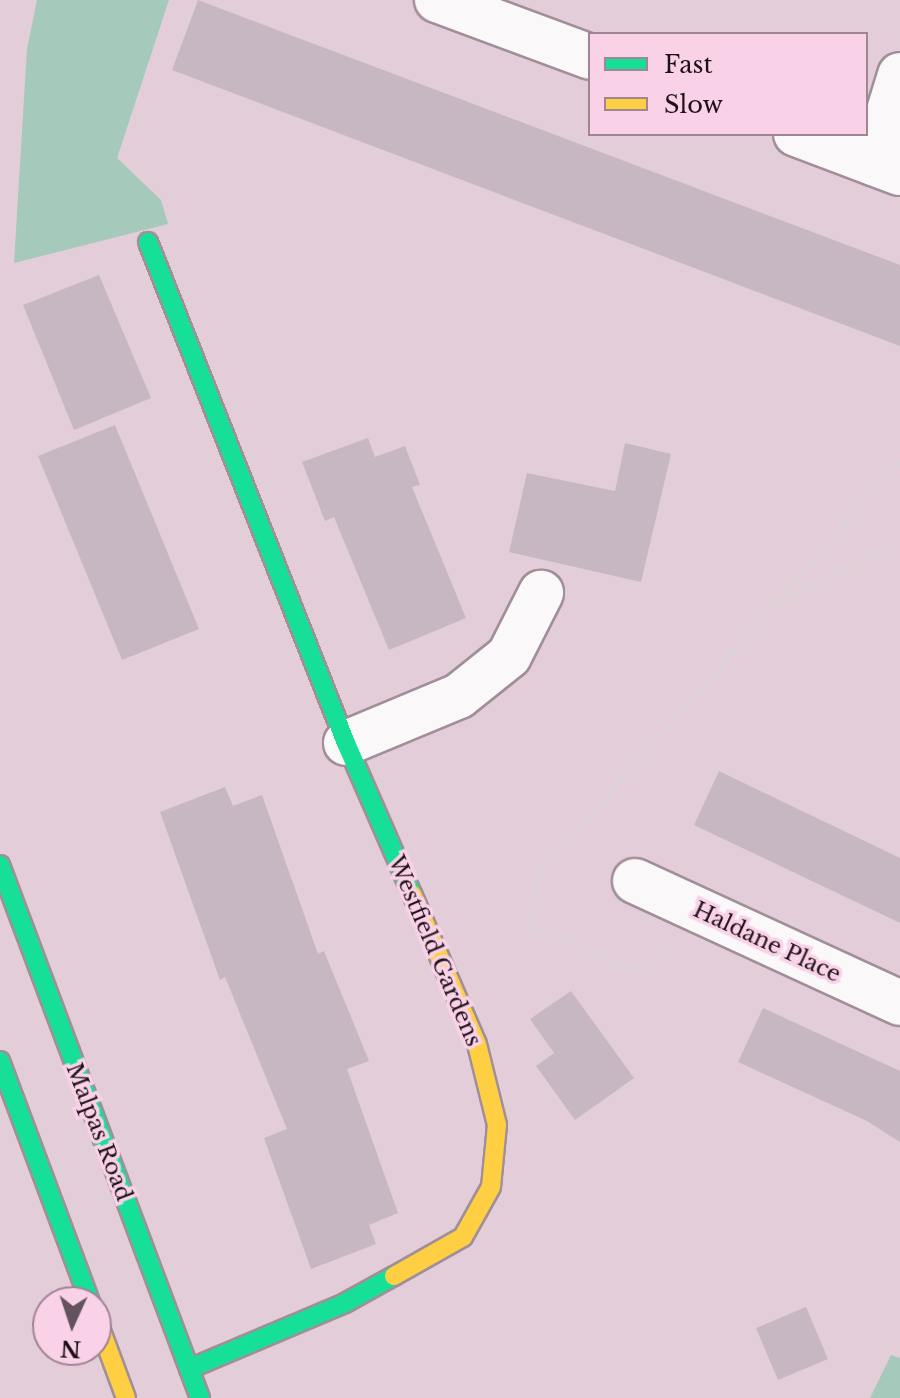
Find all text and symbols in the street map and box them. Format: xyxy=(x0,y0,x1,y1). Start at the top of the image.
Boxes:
legend xyxy=(588,32,868,136)
text: Fast xyxy=(664,50,712,79)
text: Slow xyxy=(664,90,723,119)
street label: Westfield Gardens xyxy=(383,852,487,1050)
street label: Haldane Place xyxy=(689,896,845,988)
street label: Malpas Road xyxy=(61,1059,137,1205)
north arrow xyxy=(32,1286,112,1366)
text: N xyxy=(60,1334,82,1362)

